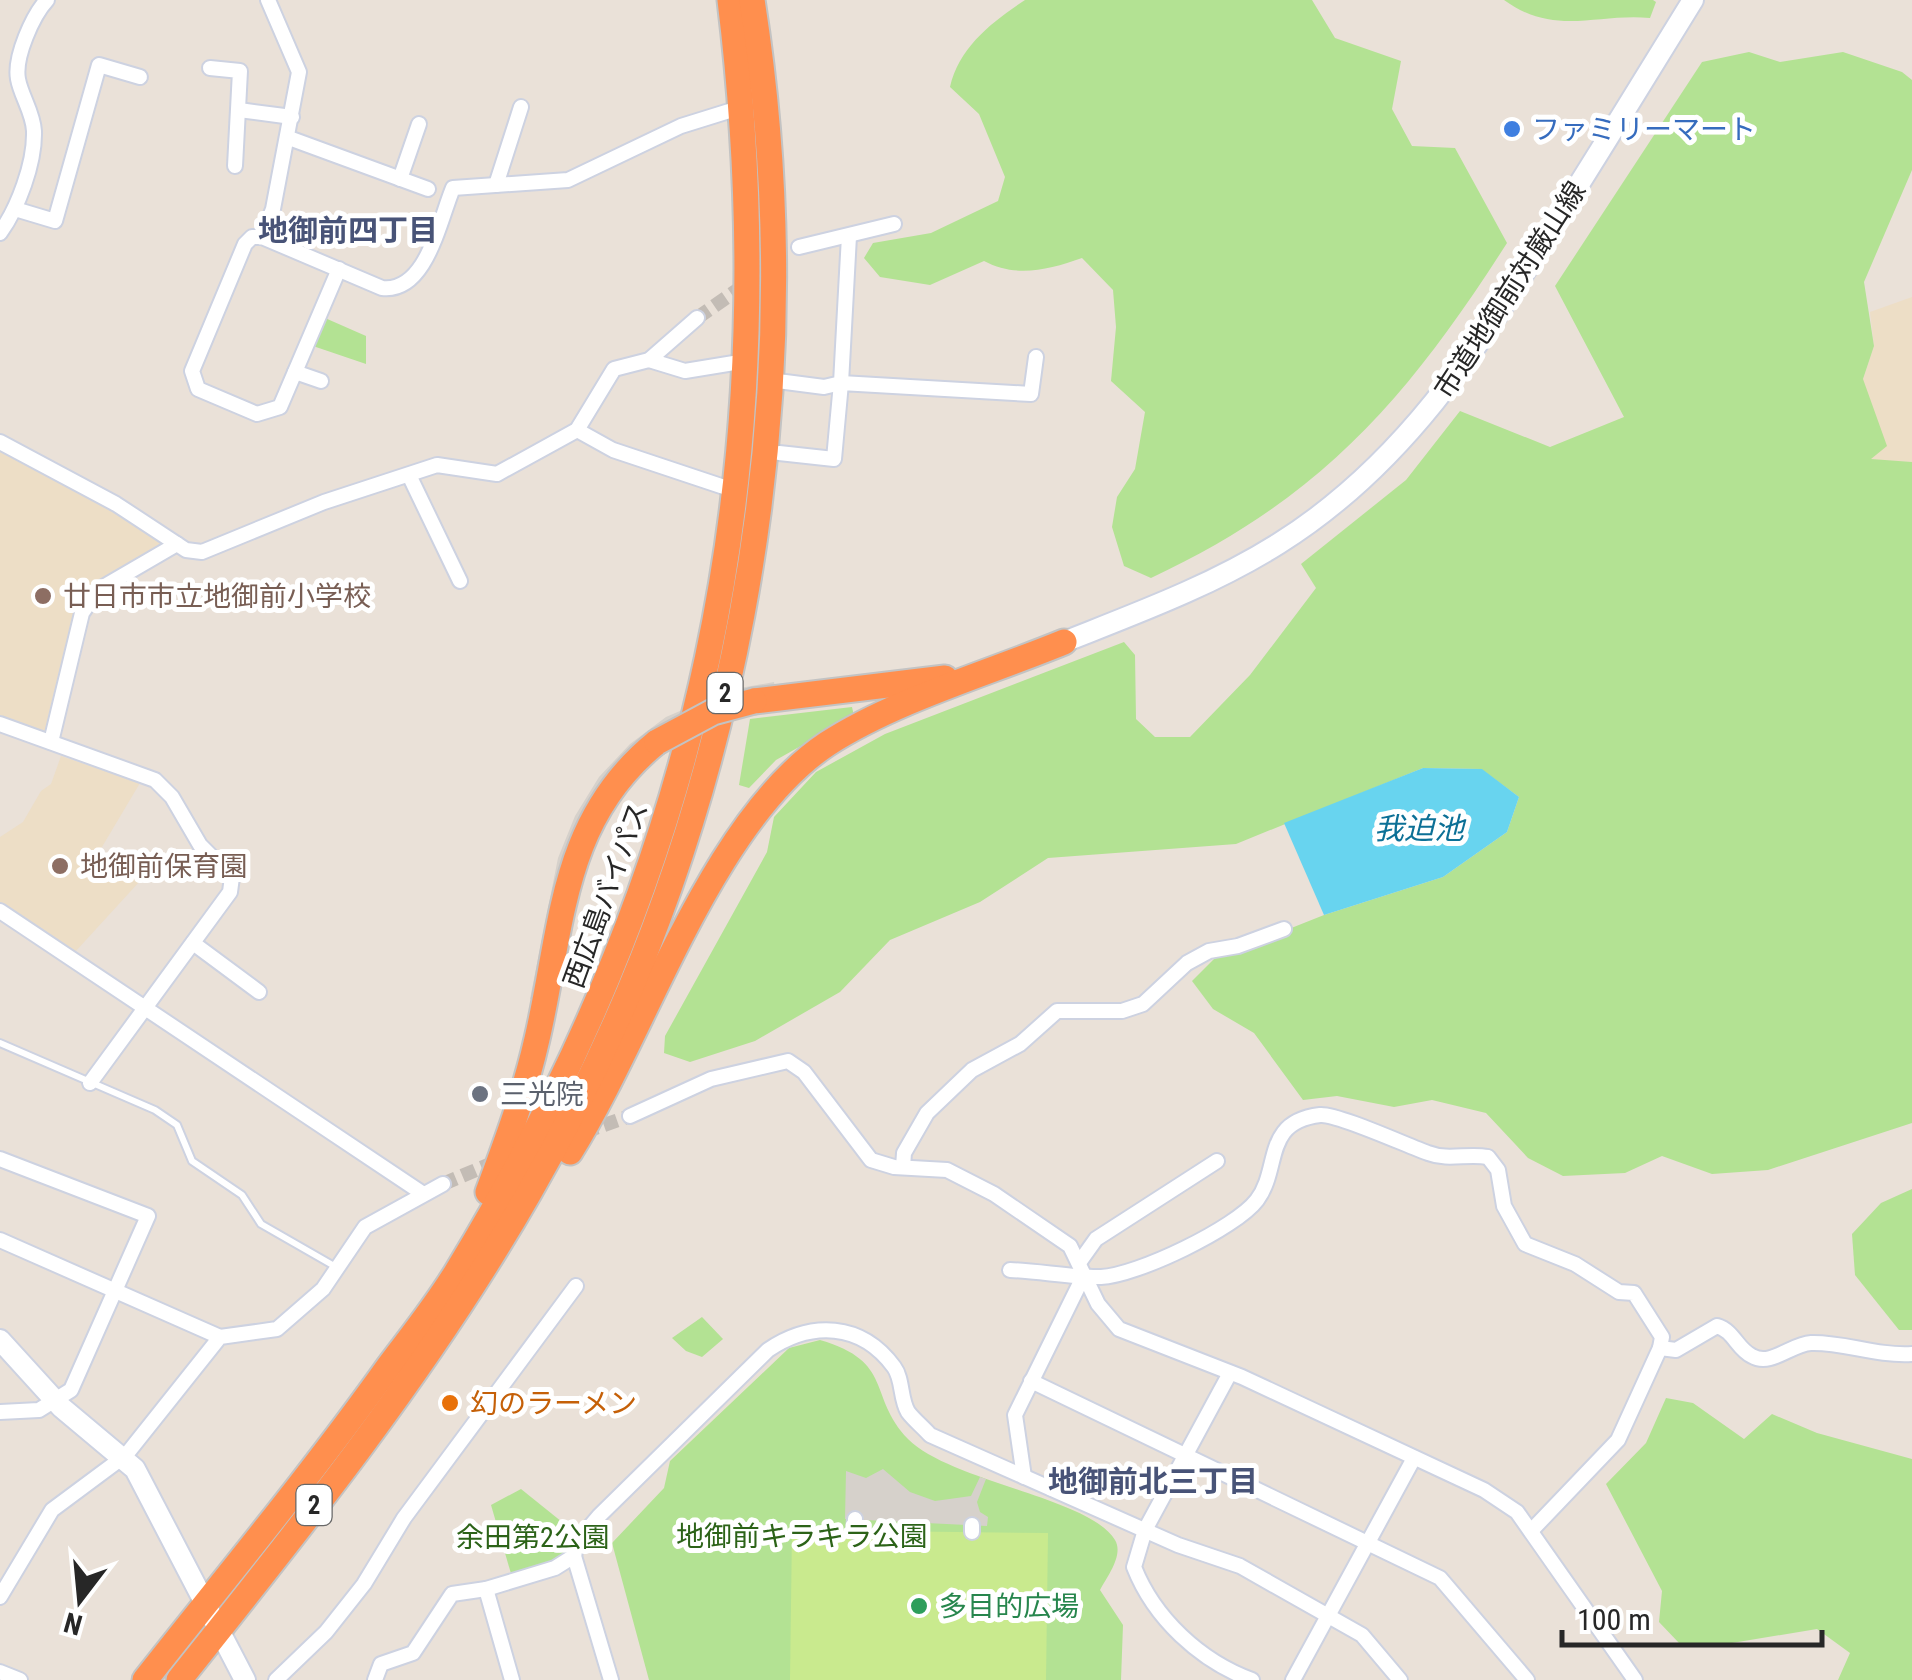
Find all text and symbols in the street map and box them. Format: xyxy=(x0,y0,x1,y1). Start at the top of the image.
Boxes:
place label: ファミリーマート xyxy=(1532,113,1756,146)
marker: ファミリーマート xyxy=(1501,118,1523,140)
street label: 市道地御前対厳山線 xyxy=(1428,175,1592,405)
district label: 地御前四丁目 xyxy=(258,213,438,248)
place label: 廿日市市立地御前小学校 xyxy=(63,580,371,613)
marker: 廿日市市立地御前小学校 xyxy=(32,585,54,607)
road number: 2 xyxy=(708,673,742,713)
street label: 西広島バイパス xyxy=(557,798,655,992)
water label: 我迫池 xyxy=(1374,811,1467,846)
place label: 地御前保育園 xyxy=(80,850,248,883)
marker: 地御前保育園 xyxy=(49,855,71,877)
place label: 三光院 xyxy=(500,1078,584,1111)
marker: 三光院 xyxy=(469,1083,491,1105)
place label: 幻のラーメン xyxy=(470,1387,637,1420)
marker: 幻のラーメン xyxy=(439,1392,461,1414)
district label: 地御前北三丁目 xyxy=(1048,1464,1258,1499)
road number: 2 xyxy=(296,1485,332,1525)
park label: 地御前キラキラ公園 xyxy=(676,1520,928,1553)
park label: 余田第2公園 xyxy=(456,1521,610,1554)
north arrow xyxy=(30,1550,130,1650)
scale bar xyxy=(1562,1585,1822,1647)
place label: 多目的広場 xyxy=(939,1590,1079,1623)
marker: 多目的広場 xyxy=(908,1595,930,1617)
text: 100 m xyxy=(1577,1602,1651,1637)
text: N xyxy=(60,1605,86,1642)

